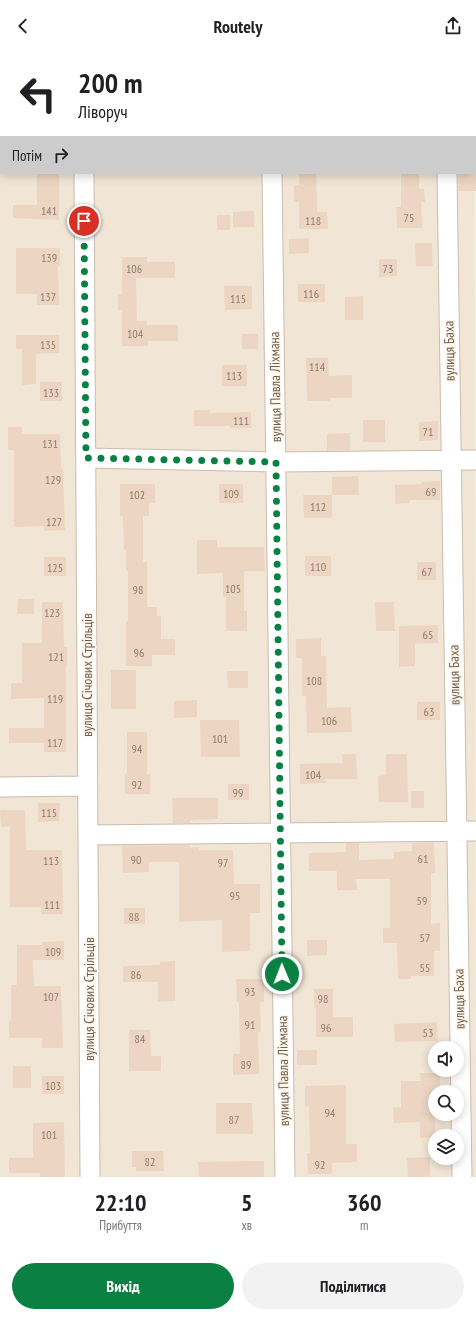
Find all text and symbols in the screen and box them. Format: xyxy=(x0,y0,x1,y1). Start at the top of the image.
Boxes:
icon: back xyxy=(12,15,34,37)
text: Routely xyxy=(214,15,262,38)
icon: share xyxy=(442,15,464,37)
text: 200 m xyxy=(78,64,142,101)
icon: left xyxy=(12,68,64,120)
text: Ліворуч xyxy=(78,100,128,123)
icon: right xyxy=(50,144,72,166)
text: Потім xyxy=(12,146,42,165)
house number: 141 xyxy=(41,203,57,218)
pin xyxy=(67,204,101,238)
icon: arrive xyxy=(73,210,95,232)
house number: 75 xyxy=(404,210,414,225)
house number: 118 xyxy=(305,213,321,228)
house number: 139 xyxy=(41,250,57,265)
house number: 106 xyxy=(126,261,142,276)
house number: 73 xyxy=(383,261,393,276)
house number: 116 xyxy=(303,286,319,301)
house number: 137 xyxy=(40,289,56,304)
house number: 115 xyxy=(230,291,246,306)
street label: вулиця Баха xyxy=(439,321,459,381)
house number: 104 xyxy=(127,326,144,341)
street label: вулиця Павла Ліхмана xyxy=(265,332,285,442)
house number: 135 xyxy=(40,337,56,352)
house number: 114 xyxy=(309,359,326,374)
house number: 113 xyxy=(226,368,242,383)
house number: 133 xyxy=(43,385,59,400)
house number: 111 xyxy=(233,413,249,428)
house number: 71 xyxy=(423,424,433,439)
house number: 131 xyxy=(42,436,58,451)
house number: 129 xyxy=(45,472,61,487)
house number: 69 xyxy=(426,484,436,499)
house number: 109 xyxy=(223,486,239,501)
house number: 102 xyxy=(129,487,145,502)
house number: 112 xyxy=(310,499,326,514)
house number: 127 xyxy=(46,514,62,529)
house number: 110 xyxy=(310,559,326,574)
house number: 125 xyxy=(47,560,63,575)
house number: 67 xyxy=(422,564,432,579)
house number: 105 xyxy=(225,581,241,596)
house number: 98 xyxy=(133,582,143,597)
house number: 123 xyxy=(44,605,60,620)
street label: вулиця Січових Стрільців xyxy=(78,613,96,737)
house number: 65 xyxy=(423,627,433,642)
house number: 96 xyxy=(134,645,144,660)
street label: вулиця Баха xyxy=(444,645,464,705)
house number: 121 xyxy=(48,649,64,664)
house number: 108 xyxy=(306,673,322,688)
house number: 119 xyxy=(47,691,63,706)
house number: 63 xyxy=(424,704,434,719)
house number: 106 xyxy=(321,713,337,728)
house number: 101 xyxy=(212,731,228,746)
house number: 117 xyxy=(47,735,63,750)
house number: 94 xyxy=(132,741,143,756)
house number: 104 xyxy=(305,767,322,782)
house number: 92 xyxy=(132,777,142,792)
house number: 99 xyxy=(233,785,243,800)
house number: 115 xyxy=(41,805,57,820)
house number: 61 xyxy=(418,851,428,866)
house number: 90 xyxy=(131,852,141,867)
house number: 113 xyxy=(43,853,59,868)
house number: 97 xyxy=(218,855,228,870)
house number: 95 xyxy=(230,888,240,903)
house number: 59 xyxy=(417,893,427,908)
house number: 111 xyxy=(44,897,60,912)
house number: 88 xyxy=(129,909,139,924)
house number: 57 xyxy=(420,930,430,945)
street label: вулиця Січових Стрільців xyxy=(80,937,98,1061)
house number: 109 xyxy=(45,944,61,959)
position arrow xyxy=(261,953,303,995)
house number: 55 xyxy=(420,960,430,975)
house number: 86 xyxy=(131,967,141,982)
street label: вулиця Баха xyxy=(449,969,469,1029)
house number: 93 xyxy=(245,984,255,999)
house number: 107 xyxy=(43,989,59,1004)
house number: 98 xyxy=(318,991,328,1006)
street label: вулиця Павла Ліхмана xyxy=(273,1016,293,1126)
house number: 91 xyxy=(245,1017,255,1032)
house number: 96 xyxy=(321,1020,331,1035)
house number: 53 xyxy=(423,1025,433,1040)
house number: 84 xyxy=(135,1031,146,1046)
map controls xyxy=(428,1041,464,1165)
button: sound xyxy=(428,1041,464,1077)
house number: 89 xyxy=(241,1057,251,1072)
house number: 103 xyxy=(45,1078,61,1093)
button: search xyxy=(428,1085,464,1121)
house number: 94 xyxy=(325,1105,336,1120)
house number: 87 xyxy=(229,1112,239,1127)
house number: 101 xyxy=(41,1127,57,1142)
button: layers xyxy=(428,1129,464,1165)
house number: 82 xyxy=(145,1154,155,1169)
house number: 92 xyxy=(315,1157,325,1172)
text: 22:10 xyxy=(95,1187,146,1218)
text: 5 xyxy=(241,1187,252,1218)
text: 360 xyxy=(347,1187,381,1218)
text: Прибуття xyxy=(99,1217,142,1234)
text: хв xyxy=(241,1217,252,1234)
text: m xyxy=(360,1217,368,1234)
button: Вихід xyxy=(12,1263,234,1309)
button: Поділитися xyxy=(242,1263,464,1309)

